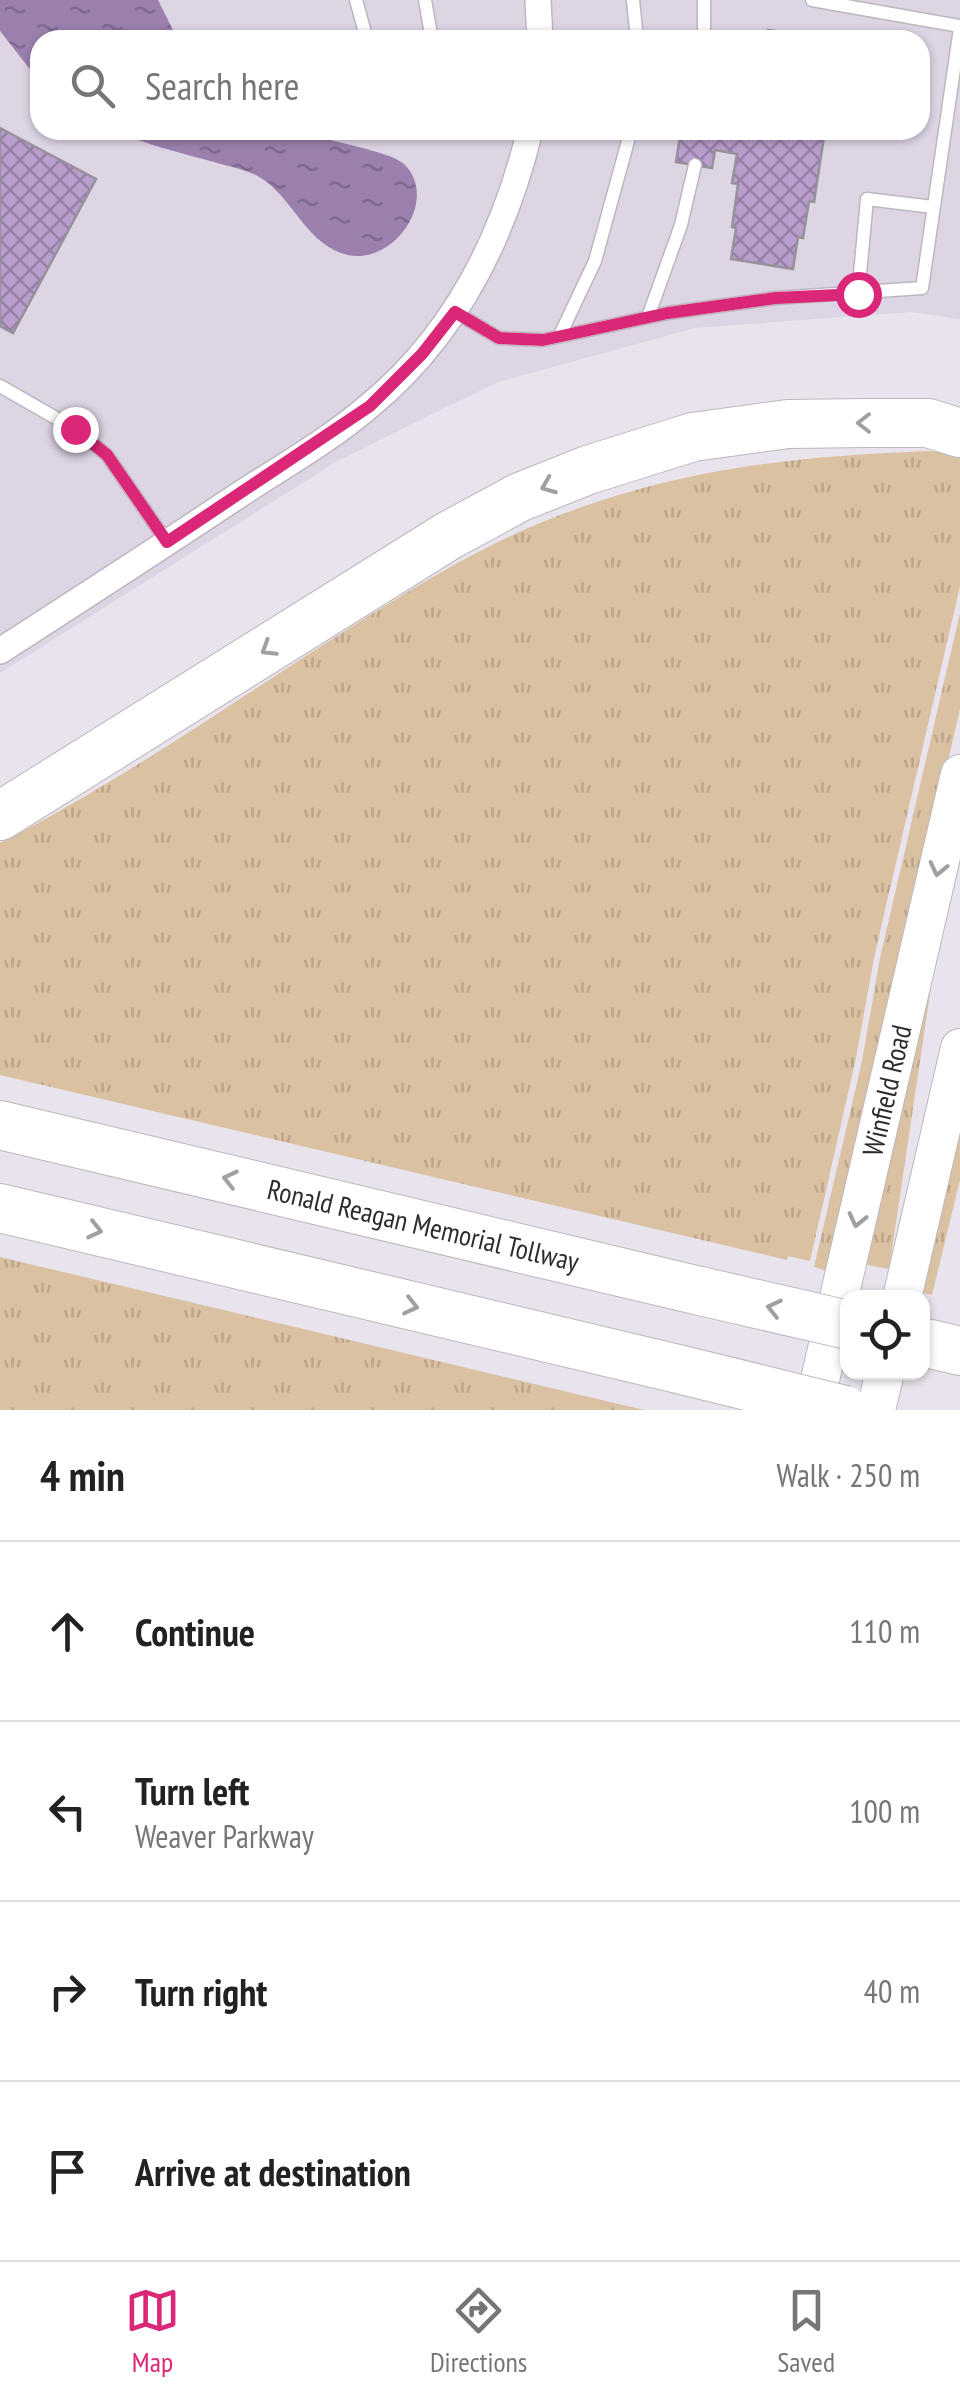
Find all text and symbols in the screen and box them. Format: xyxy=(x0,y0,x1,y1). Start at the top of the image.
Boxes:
search box xyxy=(30,30,930,140)
icon: search xyxy=(65,58,120,113)
text: Search here xyxy=(145,61,299,110)
route start xyxy=(836,272,882,318)
route end xyxy=(53,407,99,453)
one-way arrow xyxy=(856,412,872,434)
one-way arrow xyxy=(540,474,558,494)
one-way arrow xyxy=(260,636,278,655)
one-way arrow xyxy=(929,860,950,877)
street label: Winfield Road xyxy=(853,1021,919,1159)
one-way arrow xyxy=(222,1170,239,1191)
street label: Ronald Reagan Memorial Tollway xyxy=(264,1170,583,1280)
one-way arrow xyxy=(848,1211,869,1228)
one-way arrow xyxy=(86,1218,103,1239)
map controls xyxy=(840,1290,930,1380)
button: locate xyxy=(840,1290,930,1380)
one-way arrow xyxy=(402,1294,419,1315)
one-way arrow xyxy=(766,1299,783,1320)
text: 4 min xyxy=(40,1448,125,1503)
text: Walk · 250 m xyxy=(776,1454,920,1496)
icon: ahead xyxy=(40,1604,95,1659)
text: Continue xyxy=(135,1607,255,1656)
text: 110 m xyxy=(849,1610,920,1652)
text: Turn left xyxy=(135,1766,249,1815)
icon: left xyxy=(40,1784,95,1839)
text: 100 m xyxy=(849,1790,920,1832)
text: Weaver Parkway xyxy=(135,1815,314,1857)
icon: right xyxy=(40,1964,95,2019)
text: Turn right xyxy=(135,1967,267,2016)
text: 40 m xyxy=(864,1970,920,2012)
icon: arrive xyxy=(40,2144,95,2199)
text: Arrive at destination xyxy=(135,2147,411,2196)
tab: Map xyxy=(125,2283,180,2380)
tab: Directions xyxy=(430,2283,527,2380)
tab: Saved xyxy=(777,2283,835,2380)

